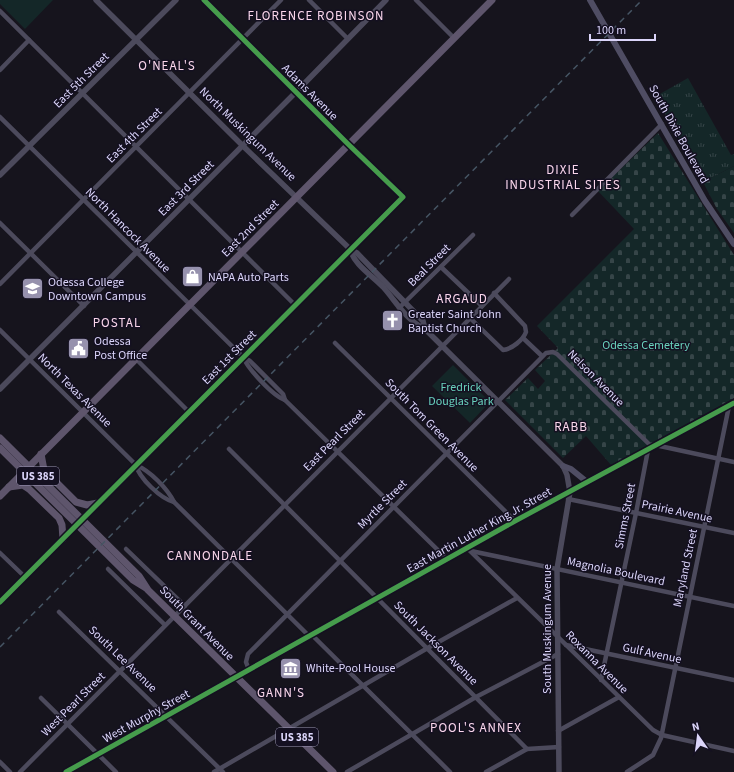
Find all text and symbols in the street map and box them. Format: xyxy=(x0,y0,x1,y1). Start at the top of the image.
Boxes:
district label: FLORENCE ROBINSON xyxy=(247,7,385,25)
scale bar xyxy=(590,16,655,42)
text: 100 m xyxy=(596,22,626,39)
street label: East 5th Street xyxy=(50,49,113,112)
district label: O'NEAL'S xyxy=(138,57,196,75)
street label: Adams Avenue xyxy=(278,60,342,124)
street label: South Dixie Boulevard xyxy=(644,82,713,187)
street label: North Muskingum Avenue xyxy=(195,83,300,185)
street label: East 4th Street xyxy=(103,104,166,167)
street label: East 3rd Street xyxy=(155,157,218,220)
district label: DIXIE INDUSTRIAL SITES xyxy=(505,161,621,194)
street label: North Hancock Avenue xyxy=(81,184,174,277)
street label: East 2nd Street xyxy=(218,196,283,261)
street label: Beal Street xyxy=(404,240,455,291)
shop icon: NAPA Auto Parts xyxy=(180,264,206,290)
place label: NAPA Auto Parts xyxy=(208,269,289,286)
place label: Odessa College Downtown Campus xyxy=(48,274,146,305)
school or university icon: Odessa College Downtown Campus xyxy=(19,276,45,302)
district label: ARGAUD xyxy=(436,290,488,308)
place label: Greater Saint John Baptist Church xyxy=(408,306,501,337)
church icon: Greater Saint John Baptist Church xyxy=(380,308,406,334)
district label: POSTAL xyxy=(93,314,141,332)
street label: East 1st Street xyxy=(198,326,260,388)
place label: Odessa Post Office xyxy=(94,333,147,364)
public building icon: Odessa Post Office xyxy=(66,335,92,361)
park label: Odessa Cemetery xyxy=(602,337,690,354)
street label: Nelson Avenue xyxy=(563,346,628,411)
street label: North Texas Avenue xyxy=(34,349,116,431)
street label: South Tom Green Avenue xyxy=(381,375,482,476)
park label: Fredrick Douglas Park xyxy=(428,379,494,410)
street label: East Pearl Street xyxy=(299,405,369,475)
district label: RABB xyxy=(554,418,588,436)
road number: US 385 xyxy=(17,467,59,485)
street label: Myrtle Street xyxy=(354,476,411,533)
street label: Simms Street xyxy=(611,482,640,550)
street label: East Martin Luther King Jr. Street xyxy=(404,483,555,577)
street label: Prairie Avenue xyxy=(640,496,714,527)
street label: Maryland Street xyxy=(669,527,702,609)
district label: CANNONDALE xyxy=(167,547,253,565)
street label: Magnolia Boulevard xyxy=(565,553,666,590)
street label: South Muskingum Avenue xyxy=(539,564,556,694)
street label: South Grant Avenue xyxy=(155,582,238,665)
street label: South Jackson Avenue xyxy=(390,597,482,689)
street label: South Lee Avenue xyxy=(85,622,161,697)
street label: Roxanna Avenue xyxy=(561,627,632,698)
street label: Gulf Avenue xyxy=(621,639,683,668)
museum icon: White-Pool House xyxy=(277,655,303,681)
place label: White-Pool House xyxy=(306,660,395,677)
street label: West Pearl Street xyxy=(37,668,109,740)
district label: GANN'S xyxy=(257,684,305,702)
street label: West Murphy Street xyxy=(100,685,193,747)
north arrow xyxy=(678,716,718,756)
district label: POOL'S ANNEX xyxy=(430,719,522,737)
text: N xyxy=(690,719,701,735)
road number: US 385 xyxy=(276,728,318,746)

